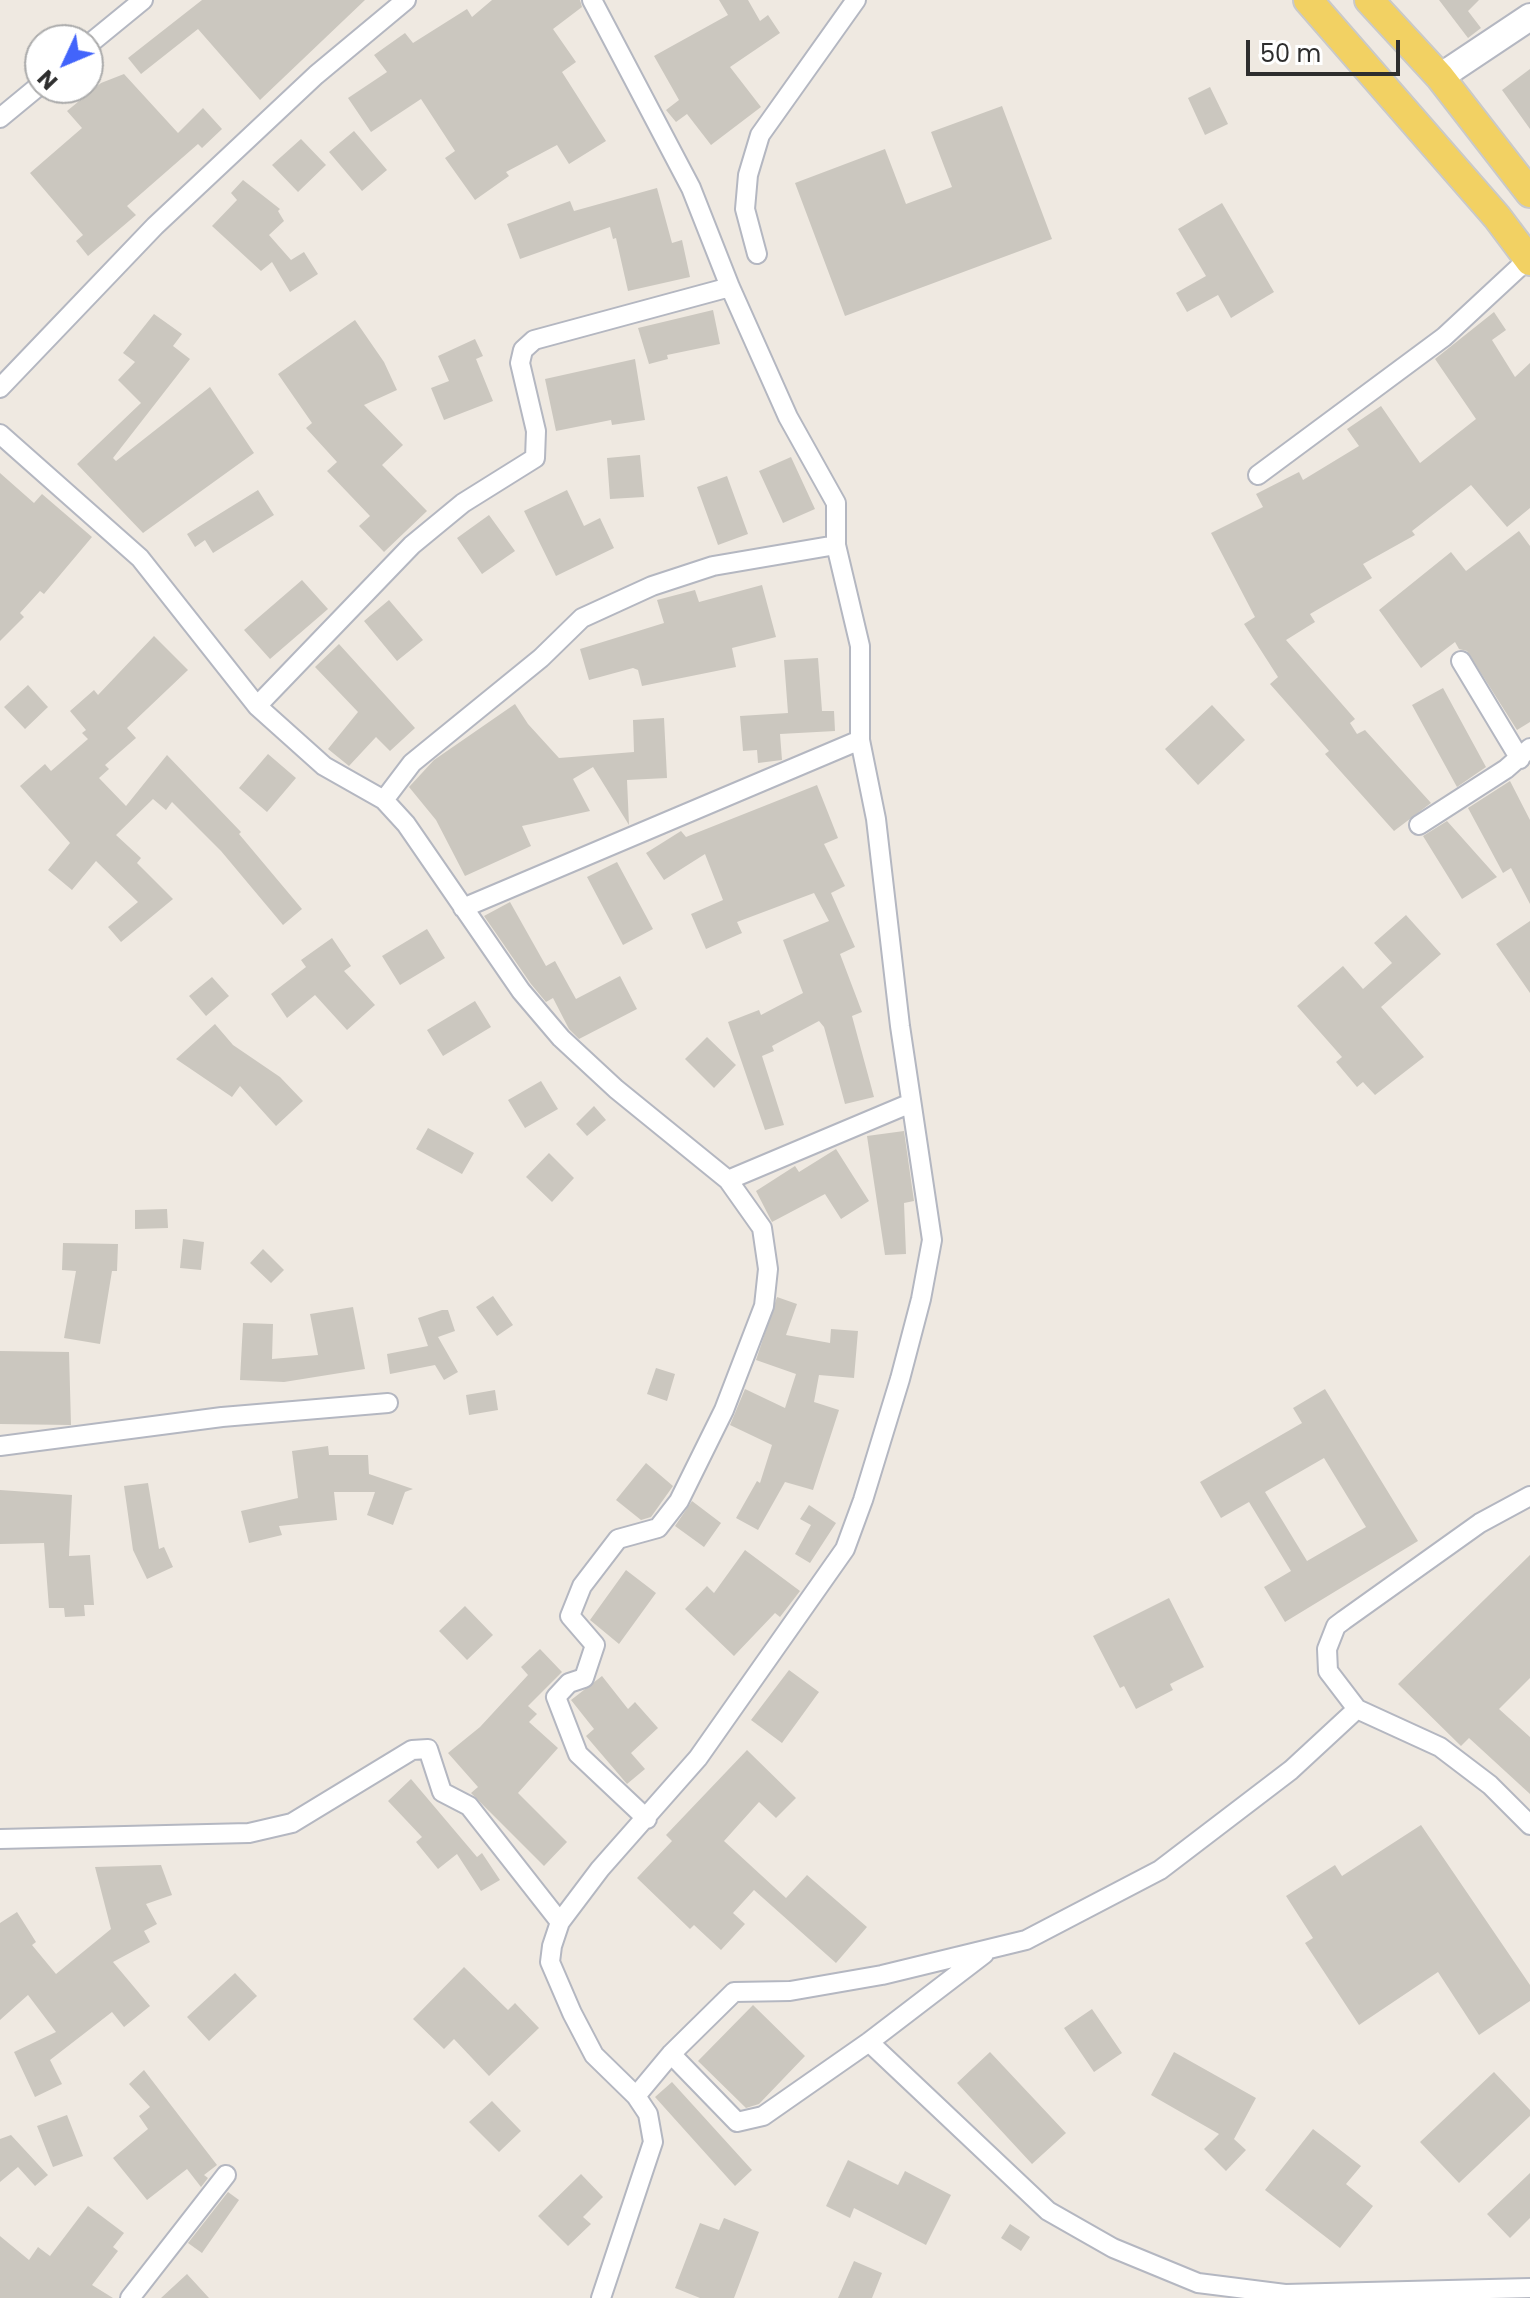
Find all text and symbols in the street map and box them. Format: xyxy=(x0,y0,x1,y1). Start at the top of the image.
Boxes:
north arrow xyxy=(24,24,104,104)
scale bar xyxy=(1250,24,1404,74)
text: 50 m xyxy=(1260,37,1321,70)
text: N xyxy=(31,63,65,96)

